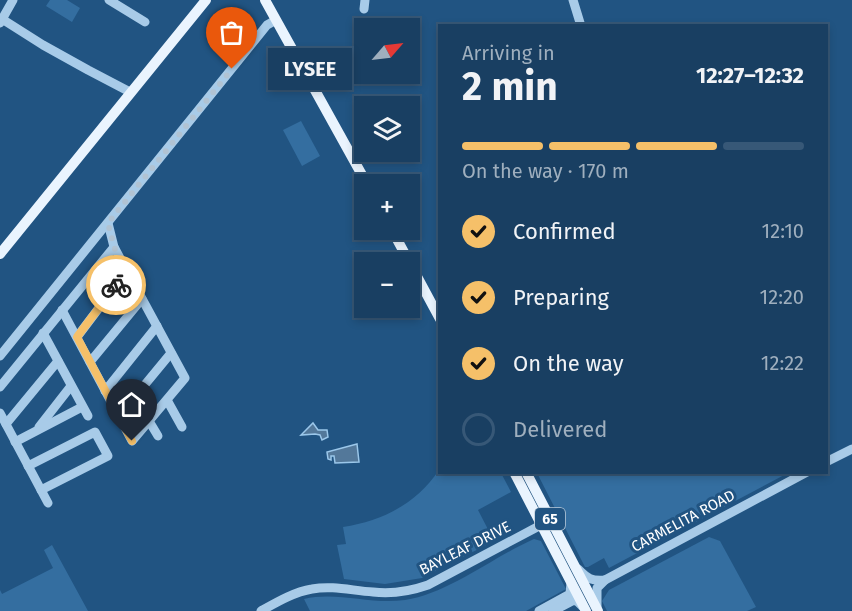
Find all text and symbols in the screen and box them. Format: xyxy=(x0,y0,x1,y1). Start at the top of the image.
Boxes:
pin xyxy=(206,7,257,69)
icon: bag xyxy=(215,16,248,49)
north arrow xyxy=(354,18,420,84)
map controls xyxy=(354,18,420,318)
text: Arriving in xyxy=(462,41,555,65)
callout: LYSEE xyxy=(268,48,352,90)
text: LYSEE xyxy=(284,57,336,81)
text: 12:27–12:32 xyxy=(696,62,804,89)
text: 2 min xyxy=(462,64,558,110)
button: layers xyxy=(354,96,420,162)
text: On the way · 170 m xyxy=(462,159,629,183)
button: + xyxy=(354,174,420,240)
icon: check xyxy=(462,215,495,248)
text: Confirmed xyxy=(513,218,616,245)
text: 12:10 xyxy=(762,219,804,243)
button: − xyxy=(354,252,420,318)
courier xyxy=(86,255,146,315)
icon: bike xyxy=(100,269,133,302)
icon: check xyxy=(462,281,495,314)
text: Preparing xyxy=(513,284,609,311)
text: 12:20 xyxy=(760,285,804,309)
icon: check xyxy=(462,347,495,380)
text: On the way xyxy=(513,350,624,377)
text: 12:22 xyxy=(761,351,804,375)
pin xyxy=(106,379,157,441)
icon: home xyxy=(115,388,148,421)
text: Delivered xyxy=(513,416,608,443)
street label: CARMELITA ROAD xyxy=(628,486,738,556)
road number: 65 xyxy=(535,508,565,530)
street label: BAYLEAF DRIVE xyxy=(416,517,514,579)

